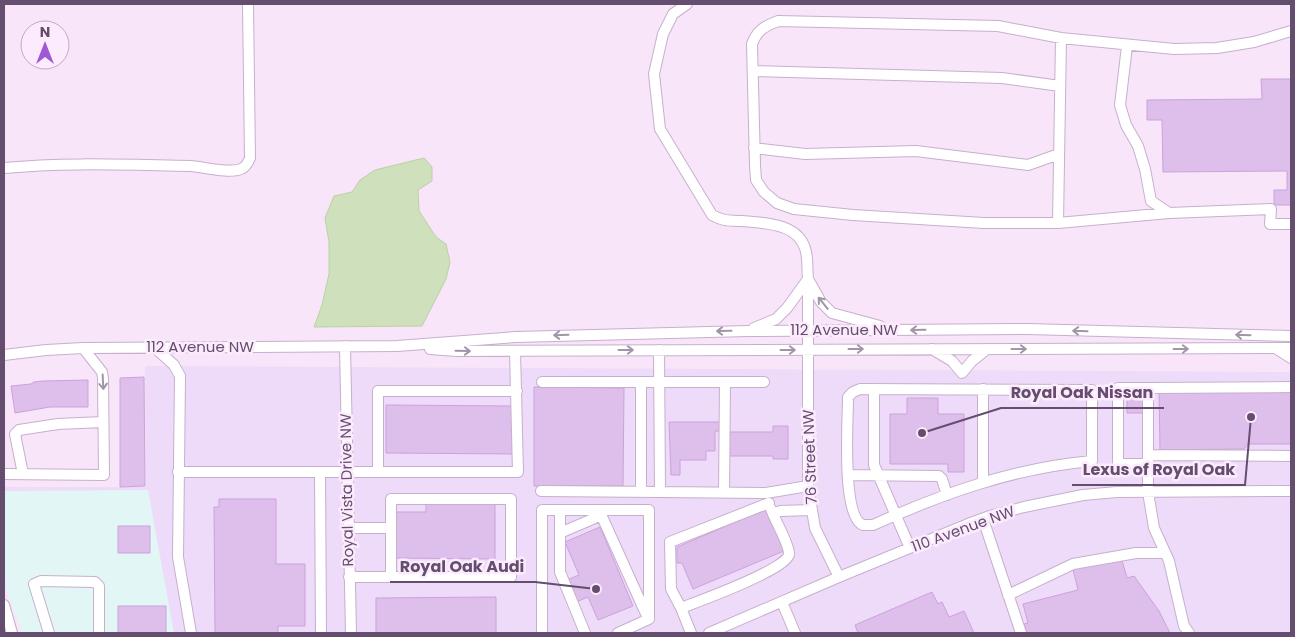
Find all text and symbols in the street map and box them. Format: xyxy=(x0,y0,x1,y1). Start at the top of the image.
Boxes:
north arrow xyxy=(20,20,70,70)
text: N xyxy=(40,22,50,42)
one-way arrow xyxy=(817,297,828,310)
street label: 112 Avenue NW xyxy=(790,319,898,340)
one-way arrow xyxy=(910,325,926,335)
one-way arrow xyxy=(716,326,732,336)
one-way arrow xyxy=(1072,326,1088,335)
one-way arrow xyxy=(1235,330,1251,340)
one-way arrow xyxy=(554,331,570,340)
street label: 112 Avenue NW xyxy=(146,336,254,357)
one-way arrow xyxy=(848,344,864,354)
one-way arrow xyxy=(1010,344,1027,354)
one-way arrow xyxy=(1173,344,1189,354)
one-way arrow xyxy=(618,345,634,355)
one-way arrow xyxy=(780,345,796,355)
one-way arrow xyxy=(455,346,471,356)
one-way arrow xyxy=(98,373,107,389)
callout: Royal Oak Nissan xyxy=(1001,377,1164,408)
text: Royal Oak Nissan xyxy=(1011,381,1153,404)
street label: 76 Street NW xyxy=(797,409,822,505)
street label: Royal Vista Drive NW xyxy=(335,413,358,567)
callout: Lexus of Royal Oak xyxy=(1072,454,1245,485)
text: Lexus of Royal Oak xyxy=(1083,458,1235,481)
street label: 110 Avenue NW xyxy=(908,500,1018,557)
callout: Royal Oak Audi xyxy=(390,551,535,582)
text: Royal Oak Audi xyxy=(400,555,524,578)

